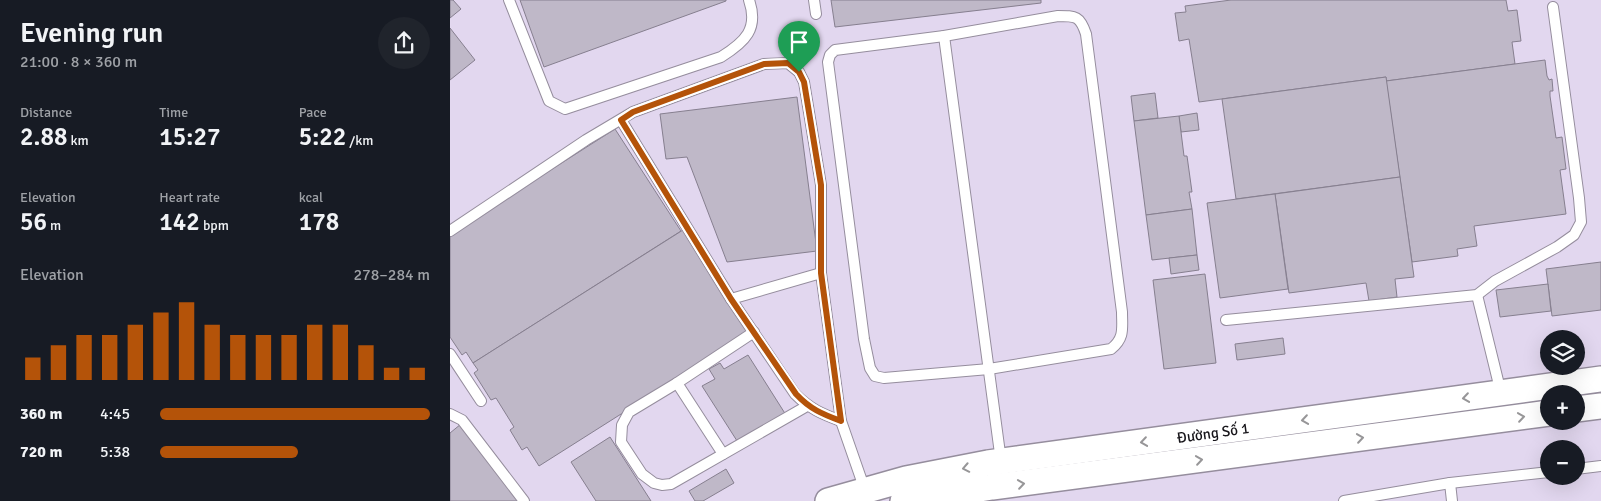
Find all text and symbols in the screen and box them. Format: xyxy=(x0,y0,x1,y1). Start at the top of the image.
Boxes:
text: Evening run xyxy=(20,16,163,50)
button: share xyxy=(378,17,430,69)
pin xyxy=(778,21,820,72)
icon: arrive xyxy=(785,28,813,56)
text: 21:00 · 8 × 360 m xyxy=(20,52,137,72)
text: Distance xyxy=(20,104,72,121)
text: Time xyxy=(159,104,188,121)
text: Pace xyxy=(299,104,327,121)
text: 2.88 xyxy=(20,121,67,152)
text: 15:27 xyxy=(159,121,220,152)
text: 5:22 xyxy=(299,121,346,152)
text: km xyxy=(67,132,89,149)
text: /km xyxy=(346,132,373,149)
text: Elevation xyxy=(20,189,76,206)
text: Heart rate xyxy=(159,189,220,206)
text: kcal xyxy=(299,189,323,206)
text: 56 xyxy=(20,206,47,237)
text: 142 xyxy=(159,206,200,237)
text: 178 xyxy=(299,206,339,237)
text: m xyxy=(47,217,61,234)
text: bpm xyxy=(200,217,229,234)
text: Elevation xyxy=(20,265,84,285)
text: 278–284 m xyxy=(353,265,430,285)
map controls xyxy=(1540,330,1585,485)
button: layers xyxy=(1540,330,1585,375)
button: + xyxy=(1540,385,1585,430)
one-way arrow xyxy=(1462,392,1470,403)
text: 360 m xyxy=(20,404,62,424)
text: 4:45 xyxy=(100,404,130,424)
one-way arrow xyxy=(1518,412,1526,423)
one-way arrow xyxy=(1301,414,1309,425)
street label: Đường Số 1 xyxy=(1176,419,1250,447)
one-way arrow xyxy=(1357,433,1365,444)
one-way arrow xyxy=(1140,436,1148,447)
button: − xyxy=(1540,440,1585,485)
text: 720 m xyxy=(20,442,62,462)
text: 5:38 xyxy=(100,442,130,462)
one-way arrow xyxy=(1196,455,1204,466)
one-way arrow xyxy=(961,462,970,472)
one-way arrow xyxy=(1016,479,1025,489)

